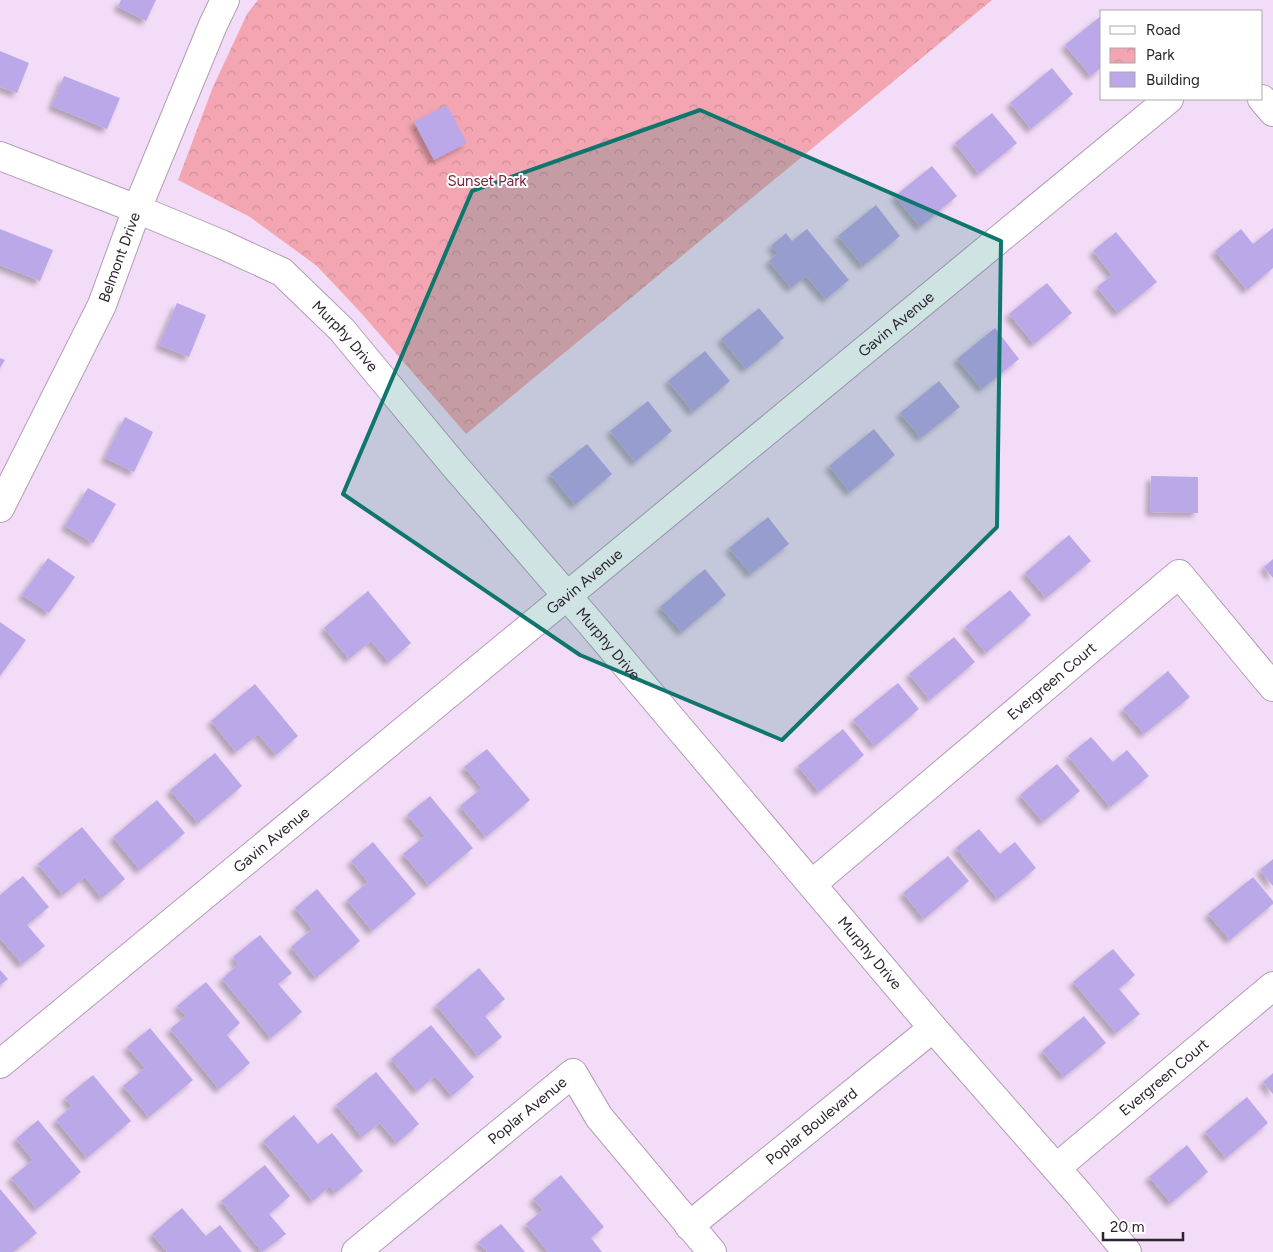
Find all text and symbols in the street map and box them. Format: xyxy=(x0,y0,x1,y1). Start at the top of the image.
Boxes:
legend xyxy=(1100,10,1263,100)
text: Road xyxy=(1146,21,1181,39)
text: Park xyxy=(1146,46,1175,64)
text: Building xyxy=(1146,71,1200,89)
park label: Sunset Park xyxy=(447,172,527,190)
street label: Belmont Drive xyxy=(95,210,144,305)
street label: Gavin Avenue xyxy=(854,288,938,361)
street label: Murphy Drive xyxy=(308,297,382,375)
street label: Gavin Avenue xyxy=(543,545,626,618)
street label: Murphy Drive xyxy=(572,604,644,684)
street label: Evergreen Court xyxy=(1004,639,1100,724)
street label: Gavin Avenue xyxy=(230,803,313,876)
street label: Murphy Drive xyxy=(834,913,905,993)
street label: Evergreen Court xyxy=(1116,1035,1213,1120)
street label: Poplar Avenue xyxy=(484,1073,570,1148)
street label: Poplar Boulevard xyxy=(762,1084,861,1169)
scale bar xyxy=(1103,1210,1183,1242)
text: 20 m xyxy=(1110,1218,1144,1236)

